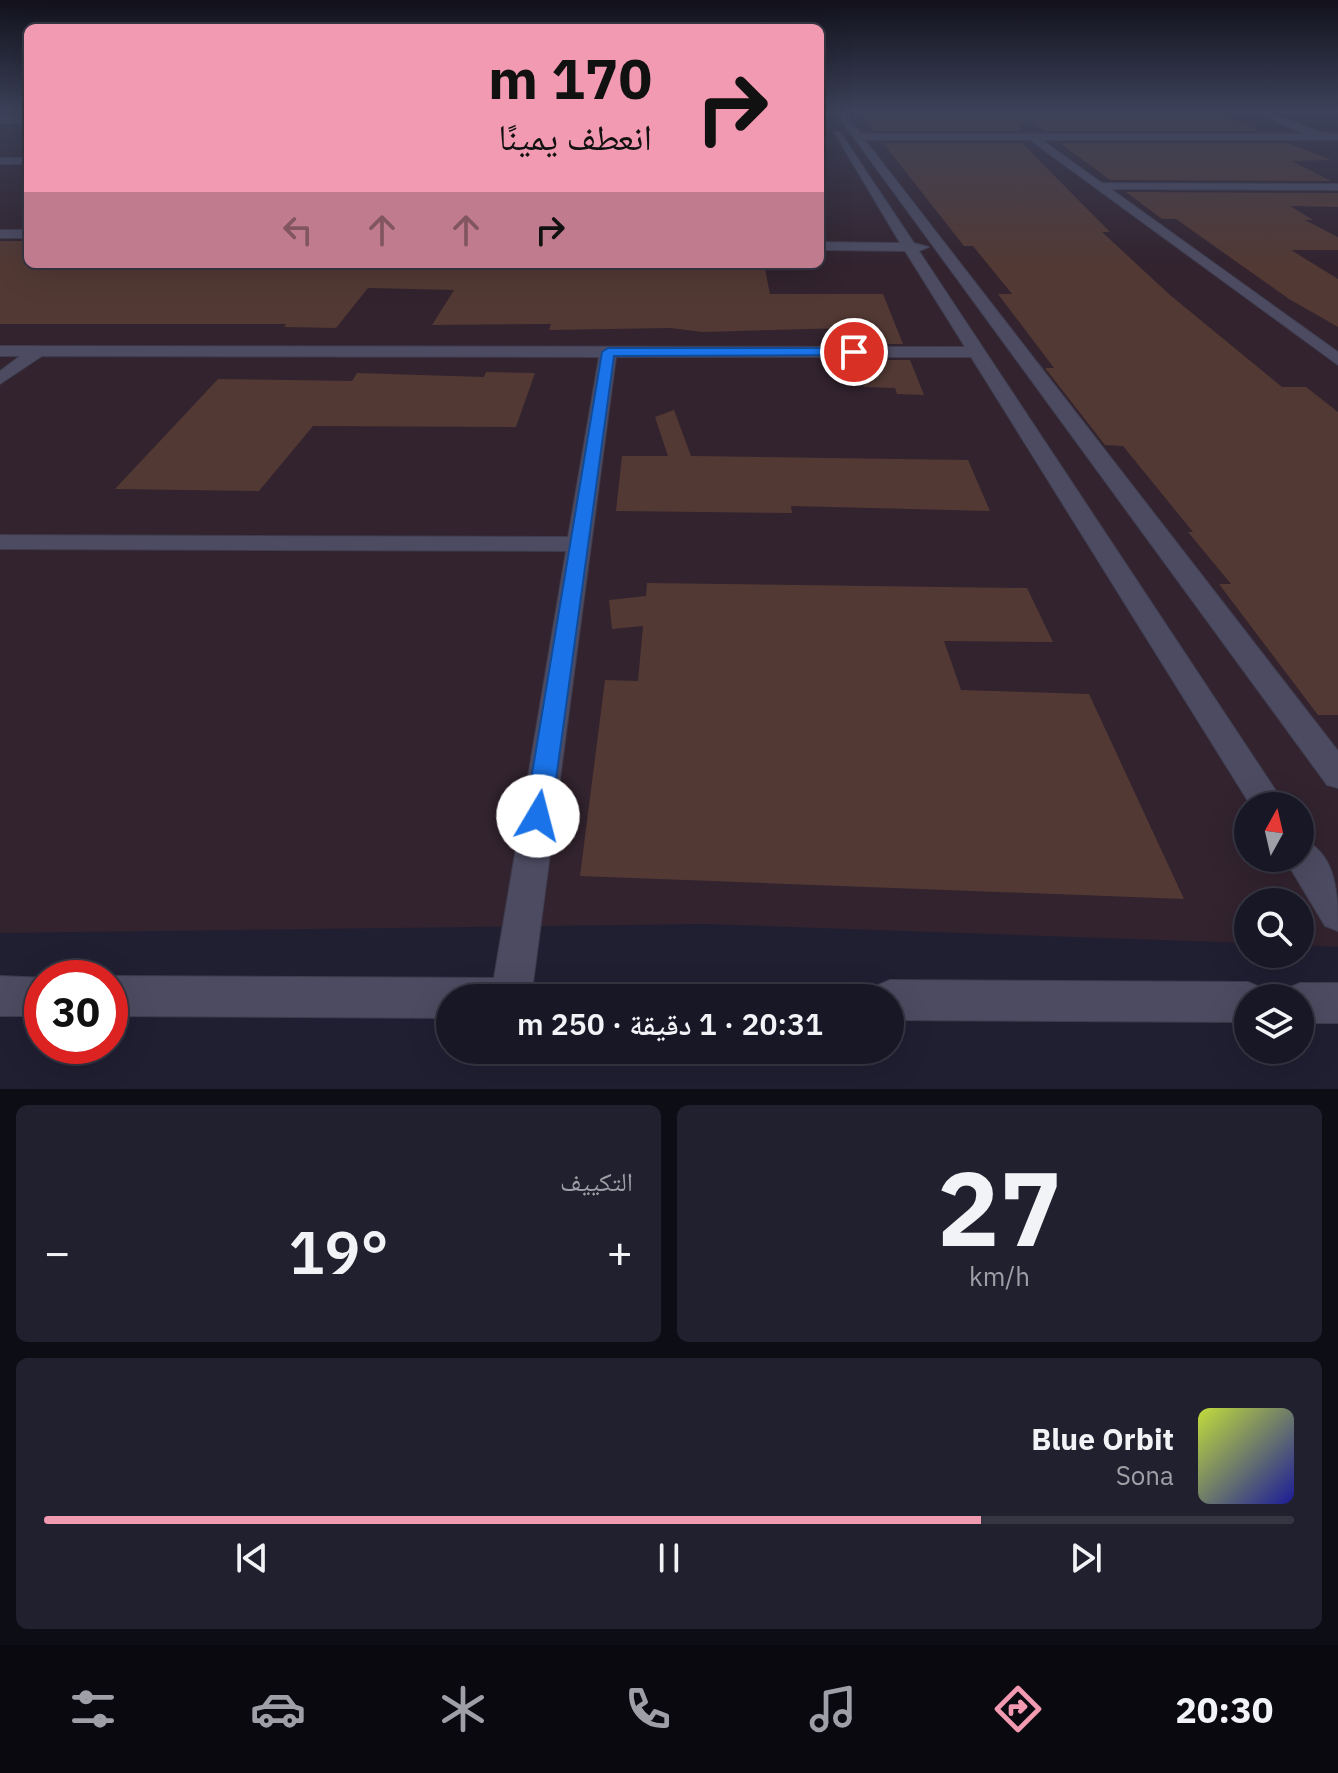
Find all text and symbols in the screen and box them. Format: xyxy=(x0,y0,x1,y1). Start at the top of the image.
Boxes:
text: 170 m xyxy=(488,42,652,114)
icon: right xyxy=(680,56,784,160)
text: انعطف يمينًا xyxy=(498,113,652,160)
icon: left xyxy=(276,208,320,252)
icon: ahead xyxy=(360,208,404,252)
icon: ahead xyxy=(444,208,488,252)
icon: right xyxy=(528,208,572,252)
pin xyxy=(820,318,888,386)
icon: arrive xyxy=(832,330,876,374)
position arrow xyxy=(496,774,580,858)
north arrow xyxy=(1234,792,1314,872)
map controls xyxy=(1234,792,1314,1064)
button: search xyxy=(1234,888,1314,968)
speed limit sign: 30 xyxy=(24,960,128,1064)
button: layers xyxy=(1234,984,1314,1064)
text: 20:31 · 1 دقيقة · 250 m xyxy=(517,1004,823,1043)
text: 27 xyxy=(937,1139,1062,1275)
text: التكييف xyxy=(560,1164,633,1198)
text: 19° xyxy=(288,1212,389,1291)
text: − xyxy=(44,1223,70,1280)
text: + xyxy=(607,1223,633,1280)
text: km/h xyxy=(969,1259,1030,1293)
text: Blue Orbit xyxy=(1031,1419,1174,1458)
text: Sona xyxy=(1116,1458,1174,1492)
icon: previous xyxy=(230,1536,274,1580)
icon: pause xyxy=(647,1536,691,1580)
icon: next xyxy=(1064,1536,1108,1580)
icon: filters xyxy=(65,1681,121,1737)
icon: car xyxy=(250,1681,306,1737)
icon: climate xyxy=(435,1681,491,1737)
icon: phone xyxy=(620,1681,676,1737)
icon: music xyxy=(805,1681,861,1737)
icon: directions xyxy=(990,1681,1046,1737)
text: 20:30 xyxy=(1175,1686,1273,1733)

